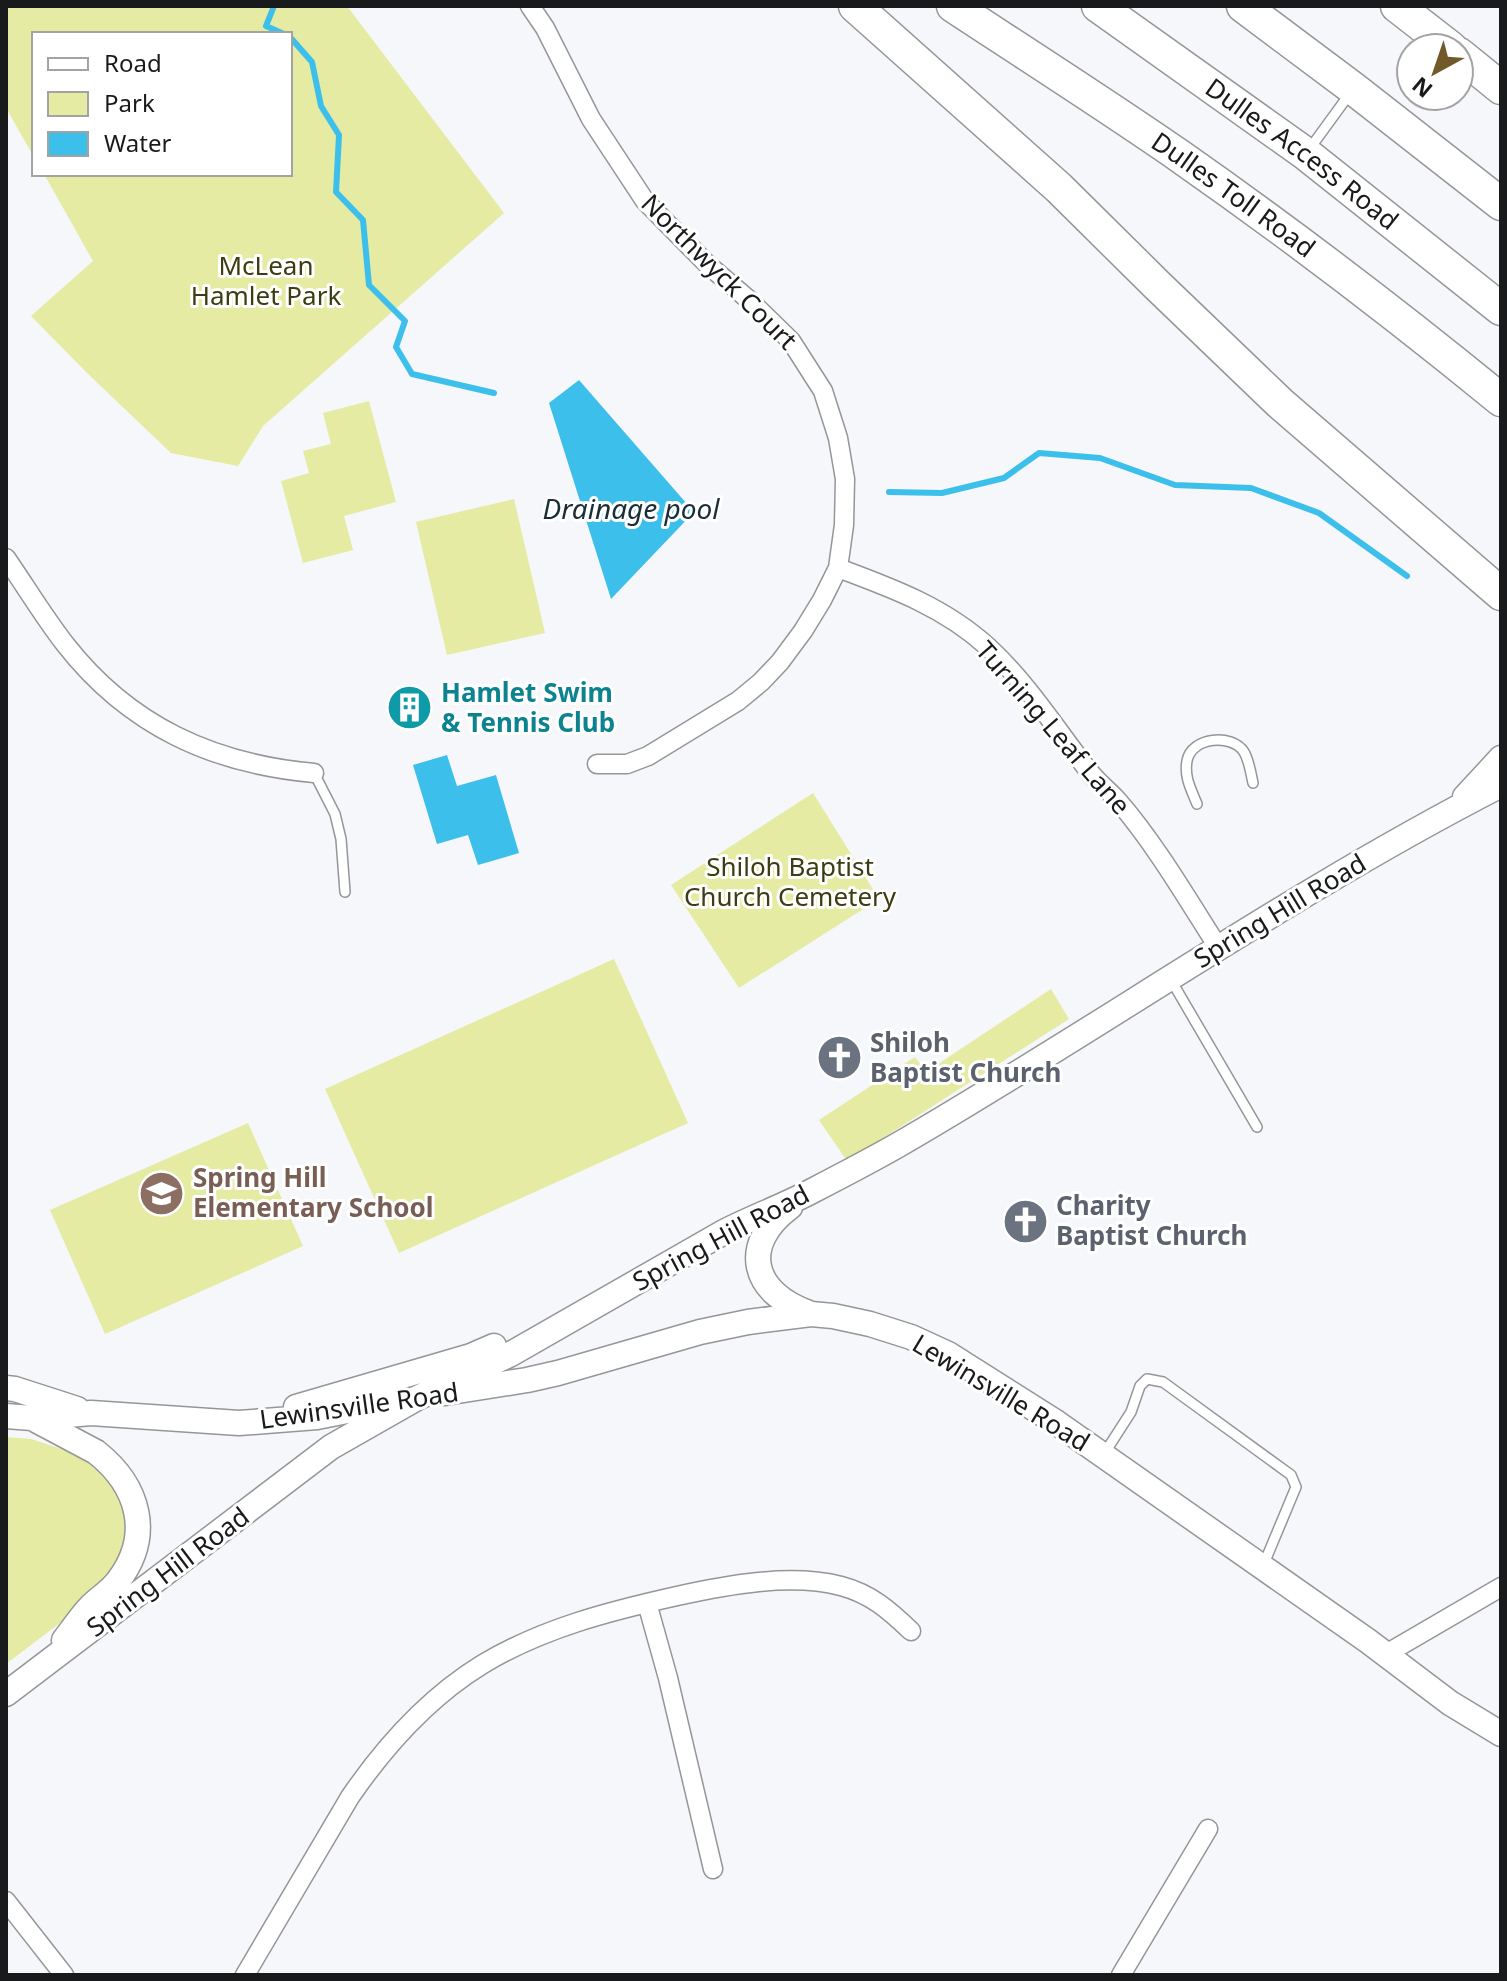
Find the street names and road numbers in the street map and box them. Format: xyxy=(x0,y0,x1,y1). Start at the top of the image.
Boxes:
street label: Dulles Access Road xyxy=(1199,69,1406,238)
street label: Dulles Toll Road xyxy=(1145,123,1323,265)
street label: Northwyck Court xyxy=(634,185,806,357)
street label: Turning Leaf Lane xyxy=(968,633,1139,822)
street label: Spring Hill Road xyxy=(1187,844,1372,976)
street label: Spring Hill Road xyxy=(626,1175,815,1299)
street label: Lewinsville Road xyxy=(906,1325,1097,1459)
street label: Lewinsville Road xyxy=(257,1373,461,1437)
street label: Spring Hill Road xyxy=(79,1498,256,1644)

